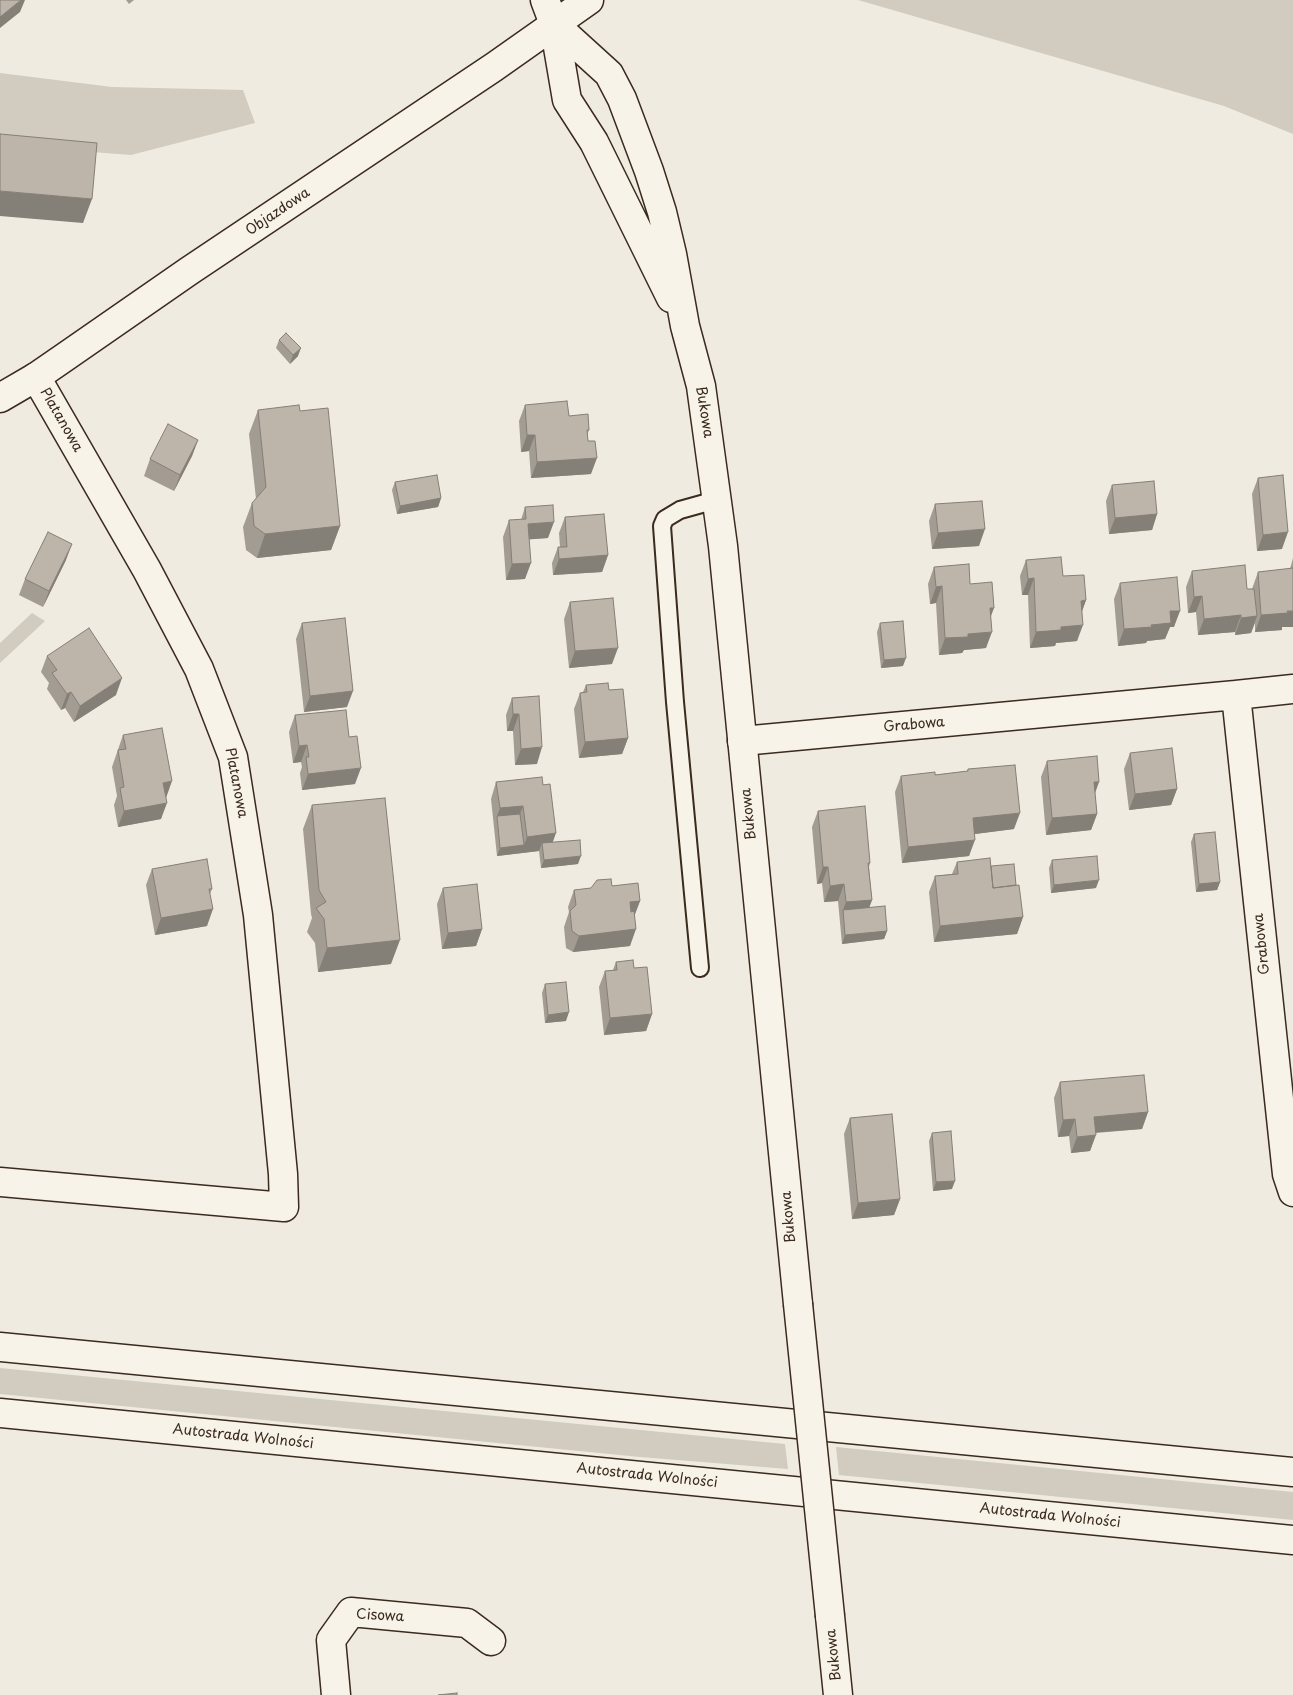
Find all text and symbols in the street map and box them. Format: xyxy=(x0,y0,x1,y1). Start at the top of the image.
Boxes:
street label: Objazdowa xyxy=(243,184,313,240)
street label: Platanowa xyxy=(36,385,86,455)
street label: Bukowa xyxy=(692,385,716,439)
street label: Grabowa xyxy=(883,714,945,736)
street label: Platanowa xyxy=(221,747,251,819)
street label: Bukowa xyxy=(738,787,760,841)
street label: Grabowa xyxy=(1250,913,1274,975)
street label: Bukowa xyxy=(778,1190,800,1244)
street label: Autostrada Wolności xyxy=(172,1421,314,1453)
street label: Autostrada Wolności xyxy=(576,1460,718,1492)
street label: Autostrada Wolności xyxy=(979,1500,1121,1532)
street label: Cisowa xyxy=(356,1606,404,1626)
street label: Bukowa xyxy=(823,1628,845,1682)

